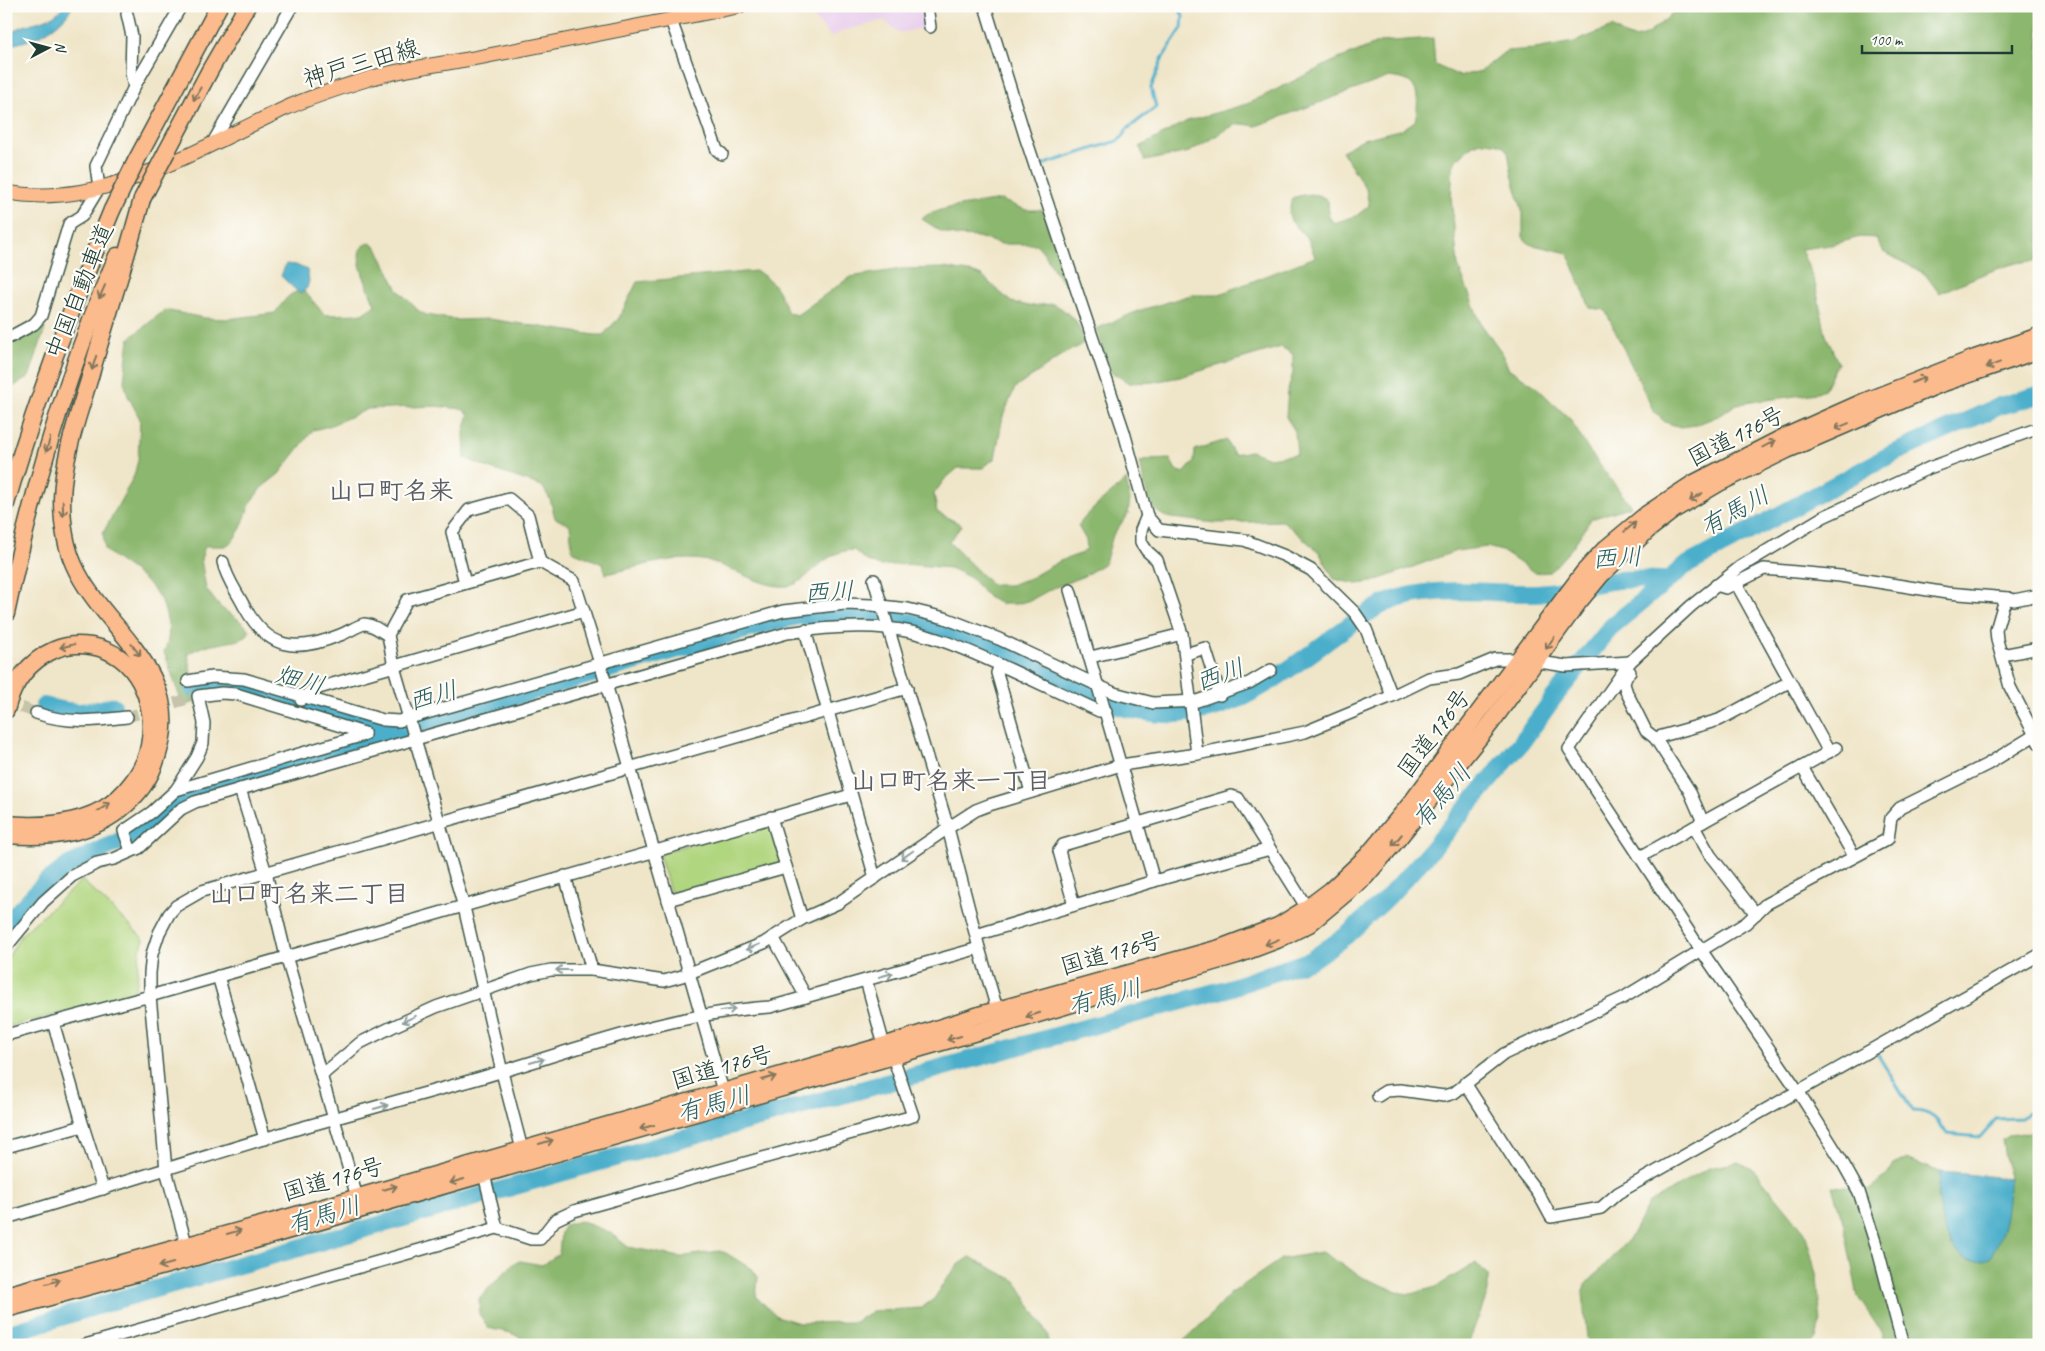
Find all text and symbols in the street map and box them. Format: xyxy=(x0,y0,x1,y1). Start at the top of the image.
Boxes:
north arrow xyxy=(22,22,72,72)
scale bar xyxy=(1862,22,2012,54)
text: 100 m xyxy=(1870,31,1904,50)
street label: 神戸三田線 xyxy=(299,32,423,94)
text: N xyxy=(52,41,70,54)
one-way arrow xyxy=(192,87,202,102)
street label: 中国自動車道 xyxy=(38,219,120,363)
one-way arrow xyxy=(96,284,106,299)
one-way arrow xyxy=(88,355,98,371)
one-way arrow xyxy=(1985,361,2001,370)
one-way arrow xyxy=(1911,375,1926,384)
street label: 国道176号 xyxy=(1683,399,1789,473)
one-way arrow xyxy=(1835,422,1850,432)
one-way arrow xyxy=(43,437,53,453)
one-way arrow xyxy=(1762,439,1777,449)
district label: 山口町名来 xyxy=(328,475,454,507)
water label: 有馬川 xyxy=(1694,479,1776,543)
one-way arrow xyxy=(1689,492,1703,502)
one-way arrow xyxy=(58,501,67,517)
one-way arrow xyxy=(1624,522,1637,533)
water label: 西川 xyxy=(1591,540,1643,576)
water label: 西川 xyxy=(803,575,855,609)
one-way arrow xyxy=(1545,636,1555,650)
one-way arrow xyxy=(59,642,75,651)
one-way arrow xyxy=(130,643,141,656)
water label: 西川 xyxy=(1191,651,1249,699)
water label: 畑川 xyxy=(272,658,328,702)
water label: 西川 xyxy=(405,674,461,718)
street label: 国道176号 xyxy=(1391,682,1477,784)
water label: 有馬川 xyxy=(1405,757,1479,835)
district label: 山口町名来一丁目 xyxy=(851,765,1051,797)
one-way arrow xyxy=(97,802,111,813)
one-way arrow xyxy=(1391,834,1403,847)
one-way arrow xyxy=(900,850,914,860)
district label: 山口町名来二丁目 xyxy=(209,878,409,910)
street label: 国道176号 xyxy=(1057,924,1165,982)
one-way arrow xyxy=(1265,937,1280,947)
one-way arrow xyxy=(746,943,761,952)
one-way arrow xyxy=(555,965,572,975)
one-way arrow xyxy=(877,969,893,979)
water label: 有馬川 xyxy=(1065,972,1145,1022)
one-way arrow xyxy=(720,1005,736,1015)
one-way arrow xyxy=(1026,1010,1042,1020)
one-way arrow xyxy=(402,1015,417,1025)
one-way arrow xyxy=(947,1034,963,1043)
street label: 国道176号 xyxy=(668,1038,776,1096)
one-way arrow xyxy=(529,1056,545,1066)
one-way arrow xyxy=(761,1072,777,1082)
water label: 有馬川 xyxy=(674,1079,754,1129)
one-way arrow xyxy=(373,1101,389,1111)
one-way arrow xyxy=(639,1123,655,1133)
one-way arrow xyxy=(538,1137,554,1147)
street label: 国道176号 xyxy=(279,1150,387,1208)
one-way arrow xyxy=(450,1177,466,1187)
one-way arrow xyxy=(382,1182,398,1192)
water label: 有馬川 xyxy=(284,1189,364,1241)
one-way arrow xyxy=(225,1227,241,1236)
one-way arrow xyxy=(159,1261,175,1270)
one-way arrow xyxy=(45,1277,61,1286)

